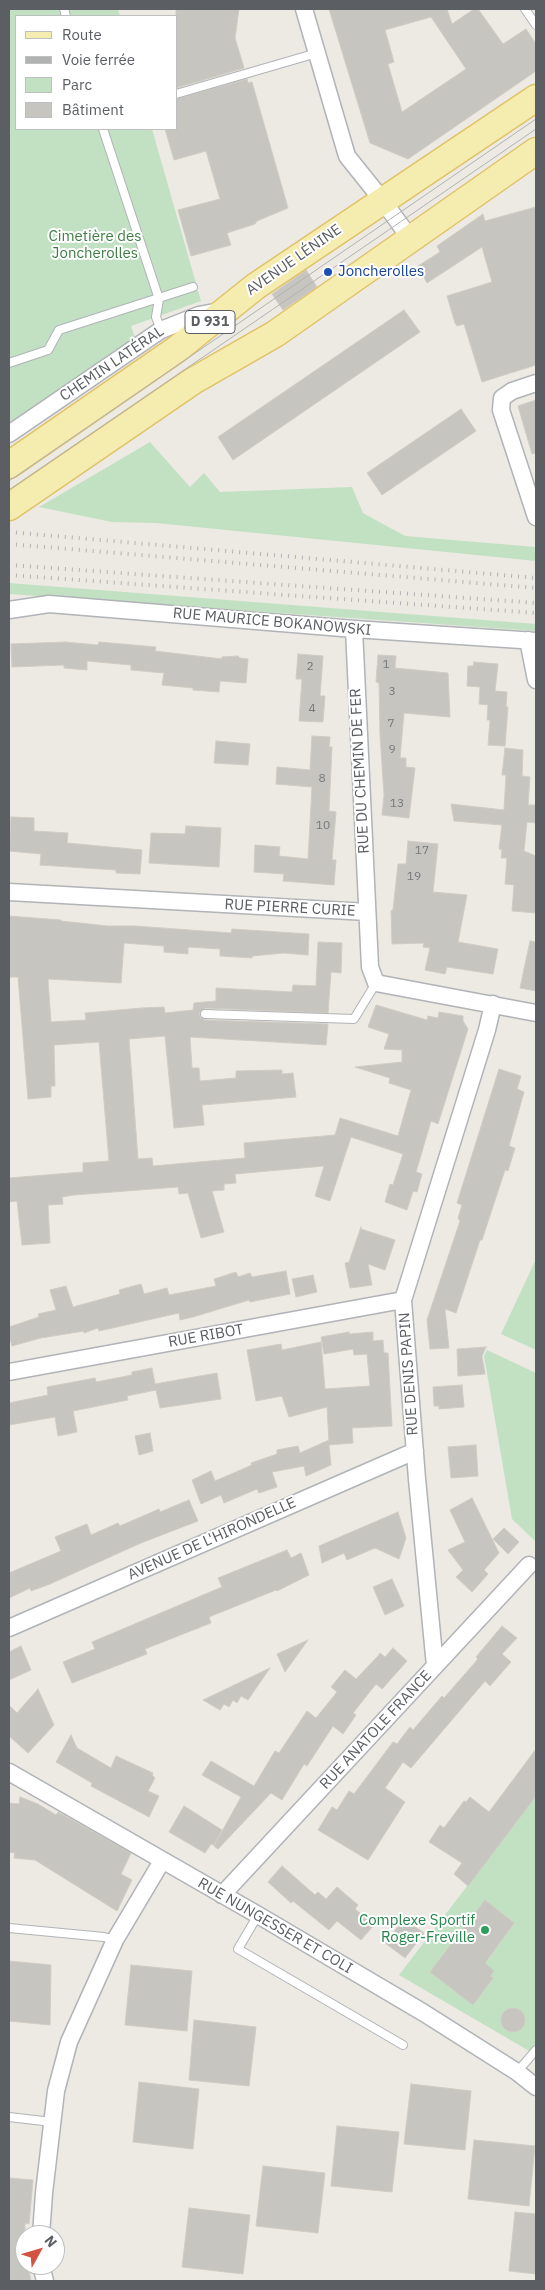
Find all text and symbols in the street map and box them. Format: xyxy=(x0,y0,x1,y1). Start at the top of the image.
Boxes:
legend xyxy=(15,15,178,130)
text: Route xyxy=(62,25,102,44)
text: Voie ferrée xyxy=(62,50,135,69)
text: Parc xyxy=(62,75,92,94)
text: Bâtiment xyxy=(62,100,124,119)
street label: AVENUE LÉNINE xyxy=(243,220,345,300)
park label: Cimetière des Joncherolles xyxy=(48,228,142,263)
place label: Joncherolles xyxy=(338,263,424,281)
marker: Joncherolles xyxy=(322,266,334,278)
road number: D 931 xyxy=(185,311,235,334)
street label: CHEMIN LATÉRAL xyxy=(57,323,167,405)
street label: RUE MAURICE BOKANOWSKI xyxy=(172,604,372,640)
house number: 1 xyxy=(382,658,390,672)
house number: 2 xyxy=(306,660,314,674)
house number: 3 xyxy=(388,685,396,699)
street label: RUE DU CHEMIN DE FER xyxy=(347,688,373,854)
house number: 4 xyxy=(308,702,316,716)
house number: 7 xyxy=(387,717,395,731)
house number: 9 xyxy=(388,743,396,757)
house number: 8 xyxy=(318,772,326,786)
house number: 13 xyxy=(390,797,404,811)
house number: 10 xyxy=(316,819,330,833)
house number: 17 xyxy=(415,844,429,858)
house number: 19 xyxy=(407,870,421,884)
street label: RUE PIERRE CURIE xyxy=(224,896,356,920)
street label: RUE DENIS PAPIN xyxy=(396,1312,422,1436)
street label: RUE RIBOT xyxy=(167,1321,245,1351)
street label: AVENUE DE L'HIRONDELLE xyxy=(125,1494,299,1584)
street label: RUE ANATOLE FRANCE xyxy=(316,1667,436,1793)
street label: RUE NUNGESSER ET COLI xyxy=(194,1874,356,1978)
place label: Complexe Sportif Roger-Freville xyxy=(359,1912,475,1947)
marker: Complexe Sportif Roger-Freville xyxy=(479,1924,491,1936)
north arrow xyxy=(15,2225,65,2275)
text: N xyxy=(41,2232,61,2251)

